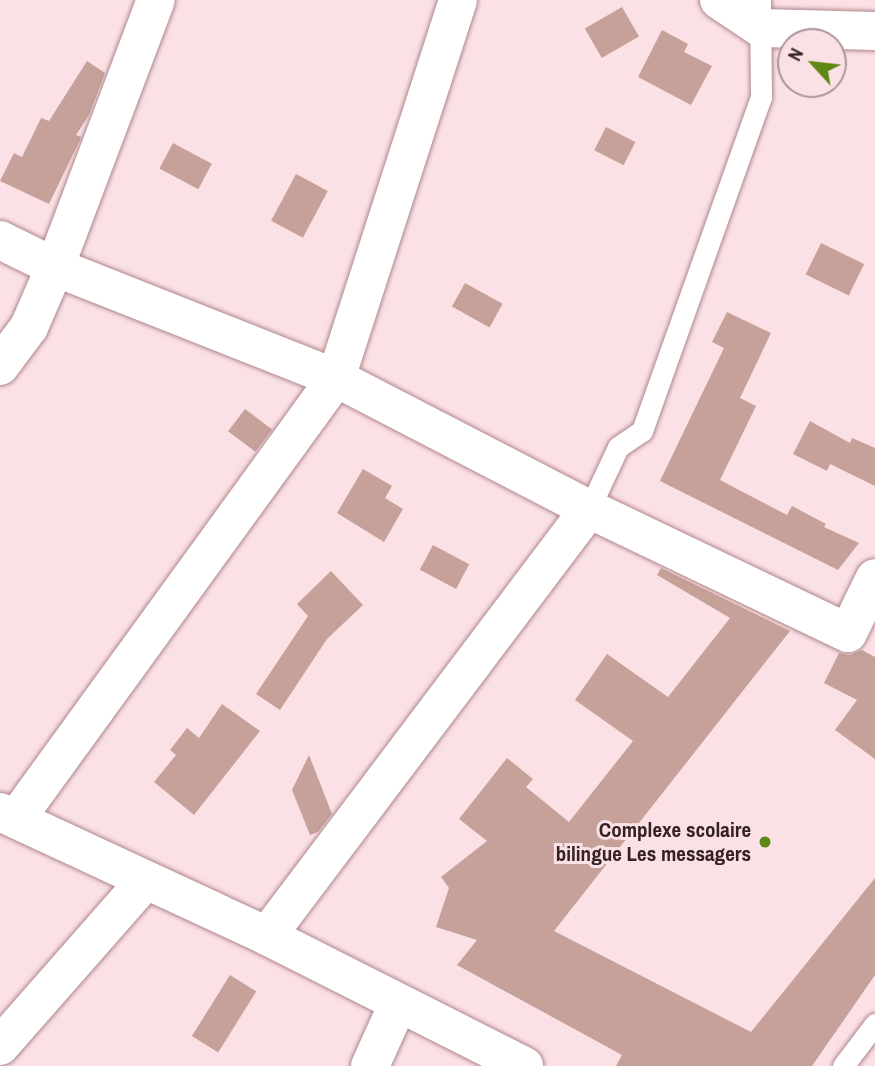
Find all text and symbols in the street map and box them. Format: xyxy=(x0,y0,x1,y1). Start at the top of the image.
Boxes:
north arrow xyxy=(777,28,847,98)
text: N xyxy=(781,43,809,65)
place label: Complexe scolaire bilingue Les messagers xyxy=(556,817,751,867)
marker: Complexe scolaire bilingue Les messagers xyxy=(757,834,773,850)

